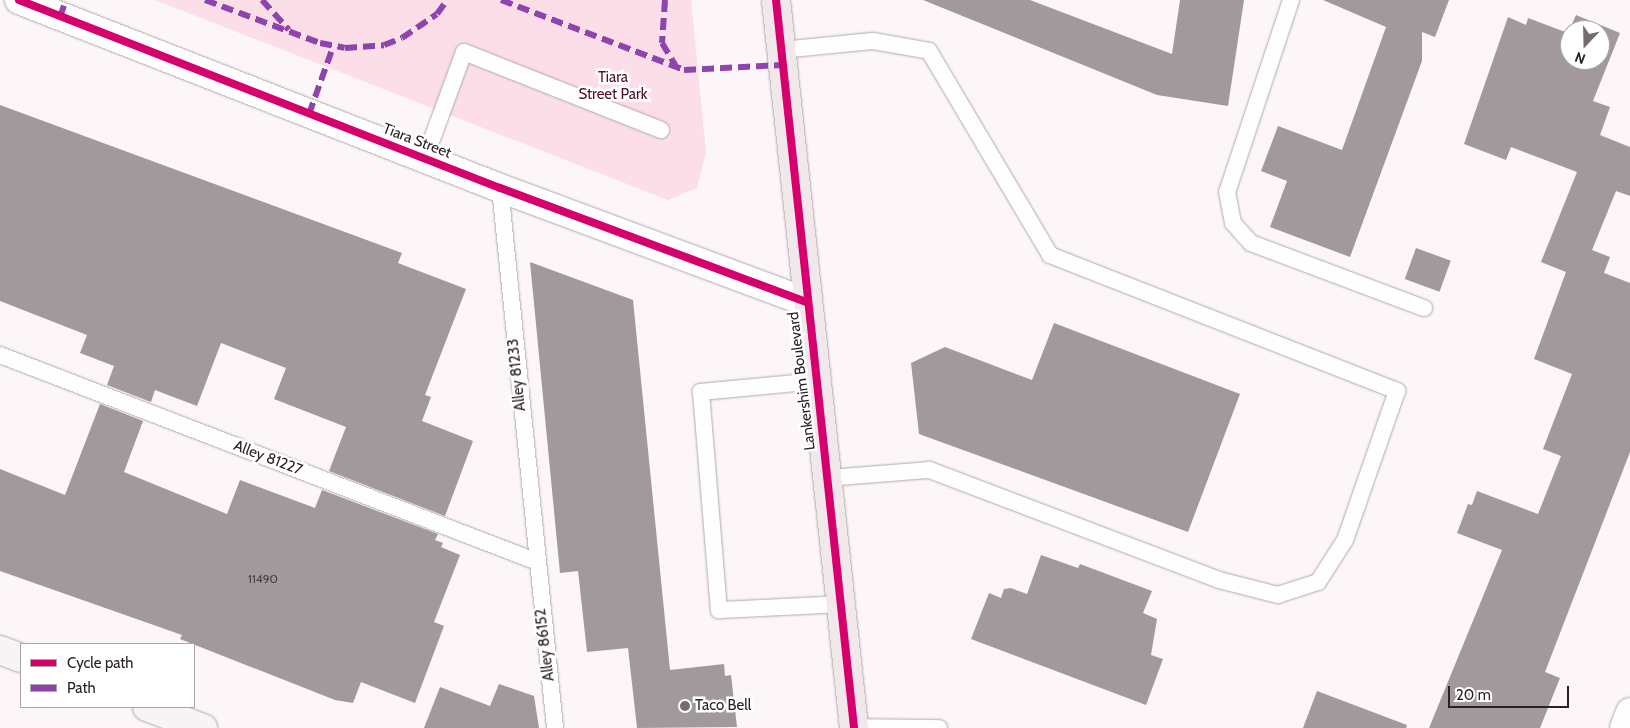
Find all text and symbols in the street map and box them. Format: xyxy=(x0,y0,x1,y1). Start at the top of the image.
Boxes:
north arrow xyxy=(1560,20,1610,70)
text: N xyxy=(1572,48,1588,68)
park label: Tiara Street Park xyxy=(579,68,647,103)
street label: Tiara Street xyxy=(380,120,454,162)
street label: Lankershim Boulevard xyxy=(785,311,819,451)
street label: Alley 81233 xyxy=(504,338,530,412)
street label: Alley 81227 xyxy=(231,437,305,479)
house number: 11490 xyxy=(248,572,278,586)
street label: Alley 86152 xyxy=(532,608,558,682)
legend xyxy=(20,643,195,708)
text: Cycle path xyxy=(67,654,133,672)
scale bar xyxy=(1450,676,1571,708)
text: Path xyxy=(67,679,96,697)
text: 20 m xyxy=(1456,686,1491,704)
place label: Taco Bell xyxy=(695,697,751,715)
marker: Taco Bell xyxy=(679,700,691,712)

